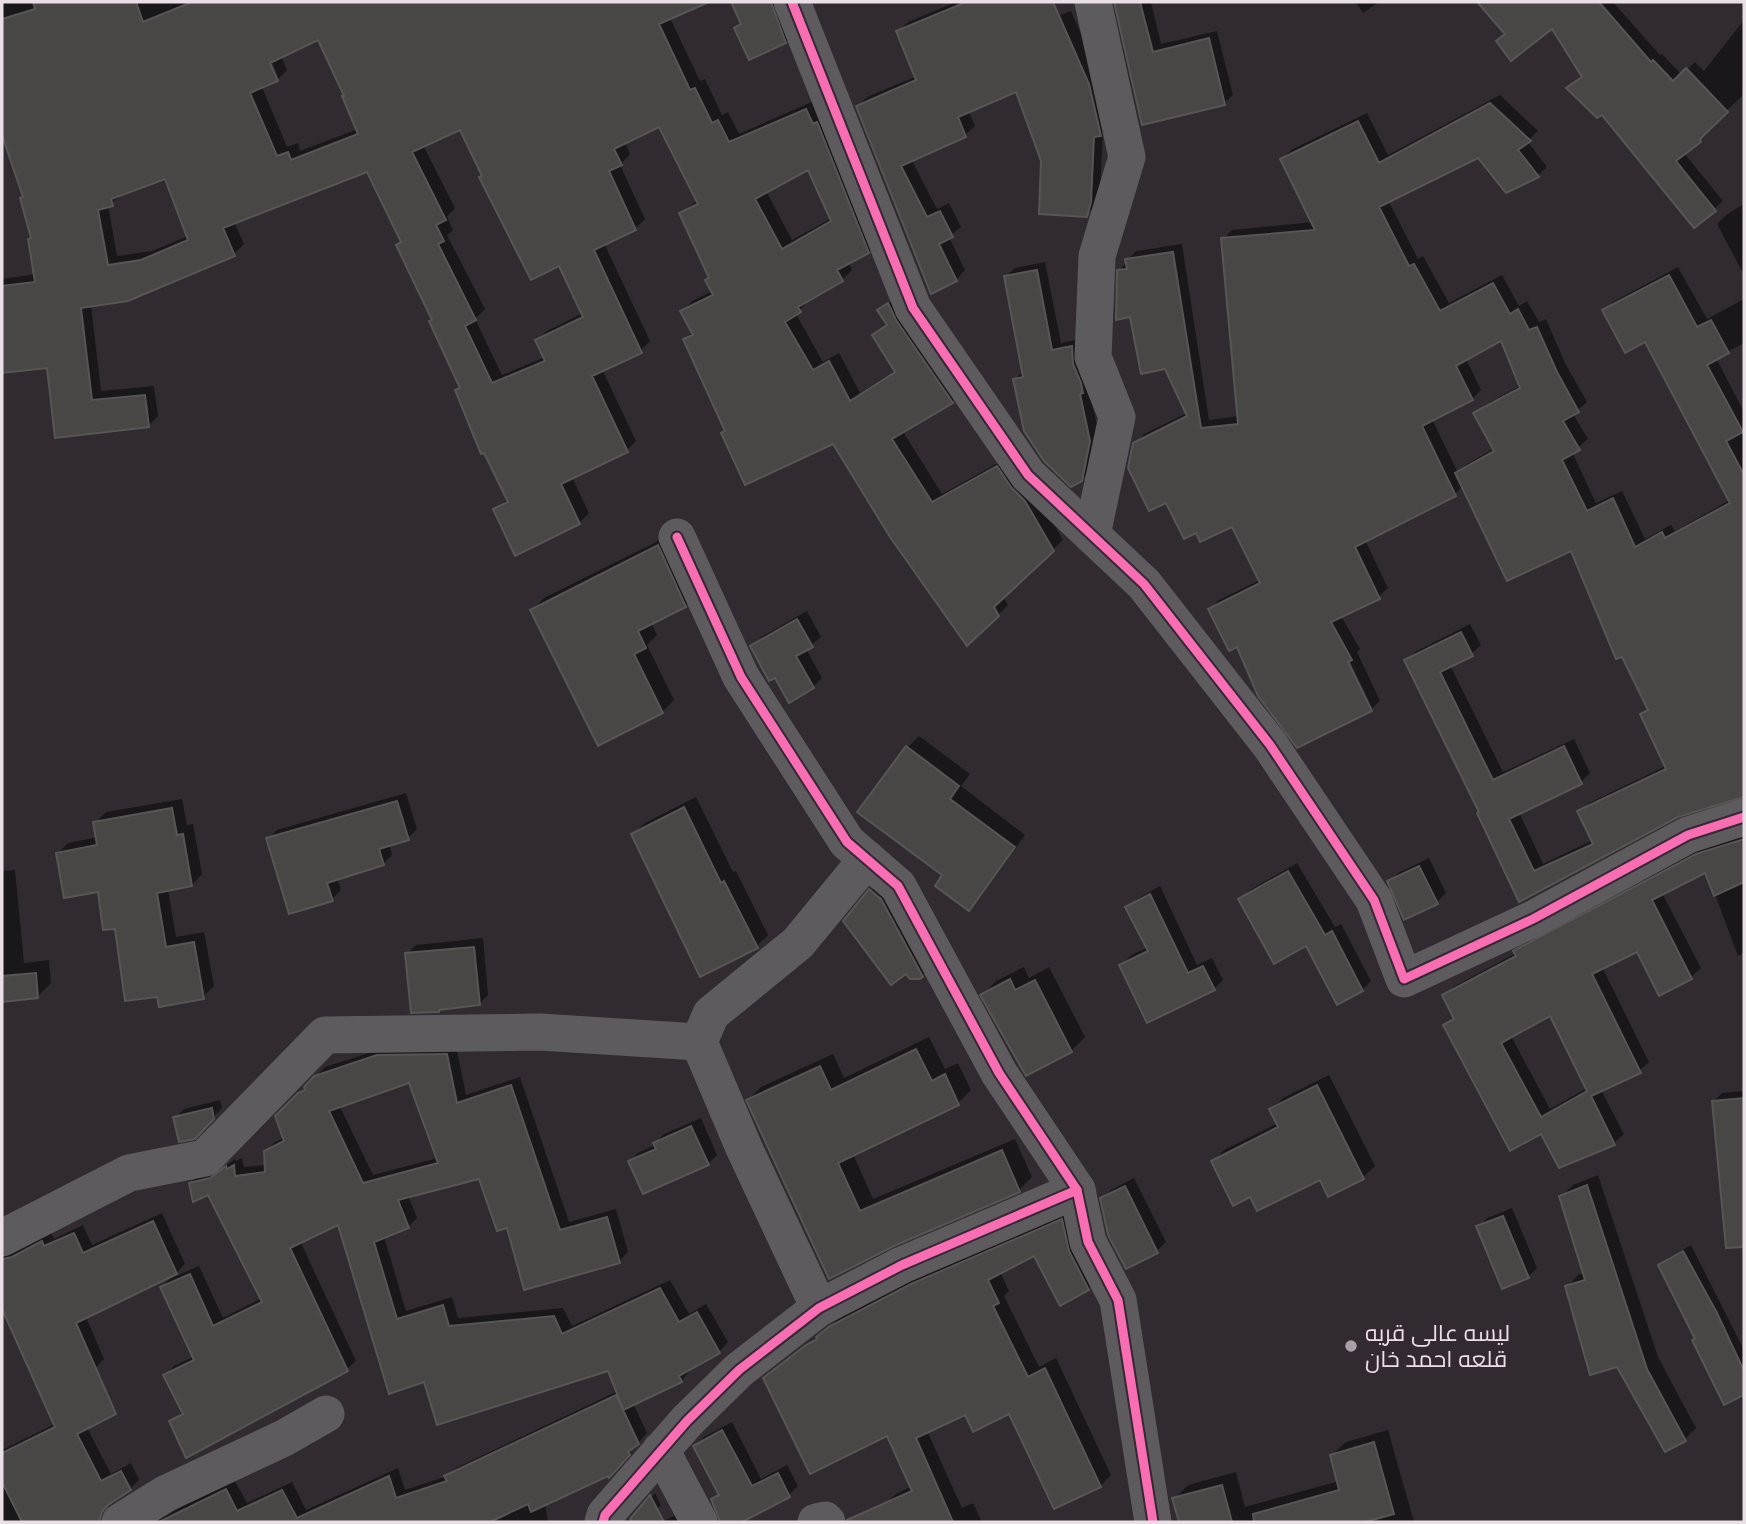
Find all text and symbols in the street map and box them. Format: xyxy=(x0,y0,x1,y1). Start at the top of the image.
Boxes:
place label: لیسه عالی قریه قلعه احمد خان xyxy=(1365,1318,1510,1373)
marker: لیسه عالی قریه قلعه احمد خان xyxy=(1343,1338,1359,1354)

